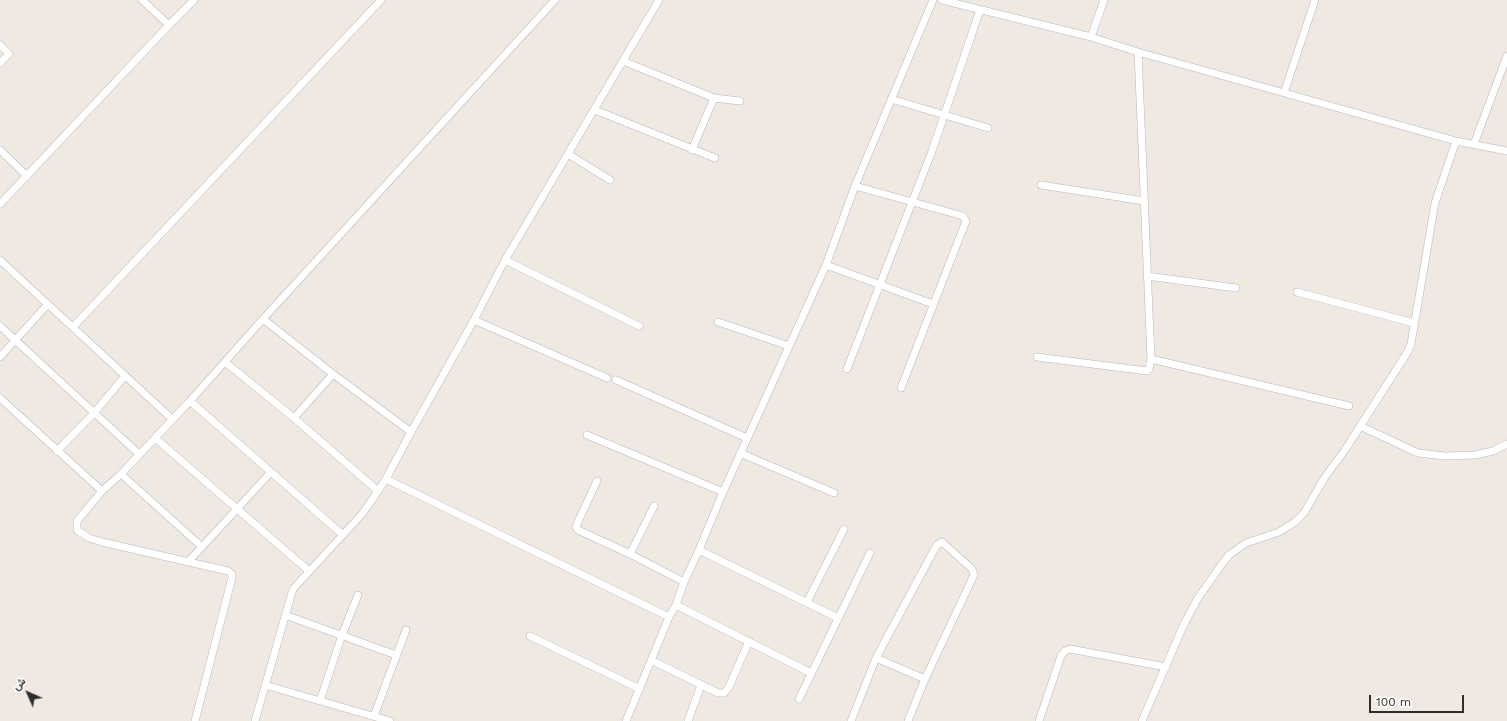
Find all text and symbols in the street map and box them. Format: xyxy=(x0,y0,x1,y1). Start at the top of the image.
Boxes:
north arrow xyxy=(8,673,48,713)
text: ش xyxy=(10,675,28,693)
scale bar xyxy=(1371,687,1466,713)
text: 100 m xyxy=(1376,695,1411,709)

